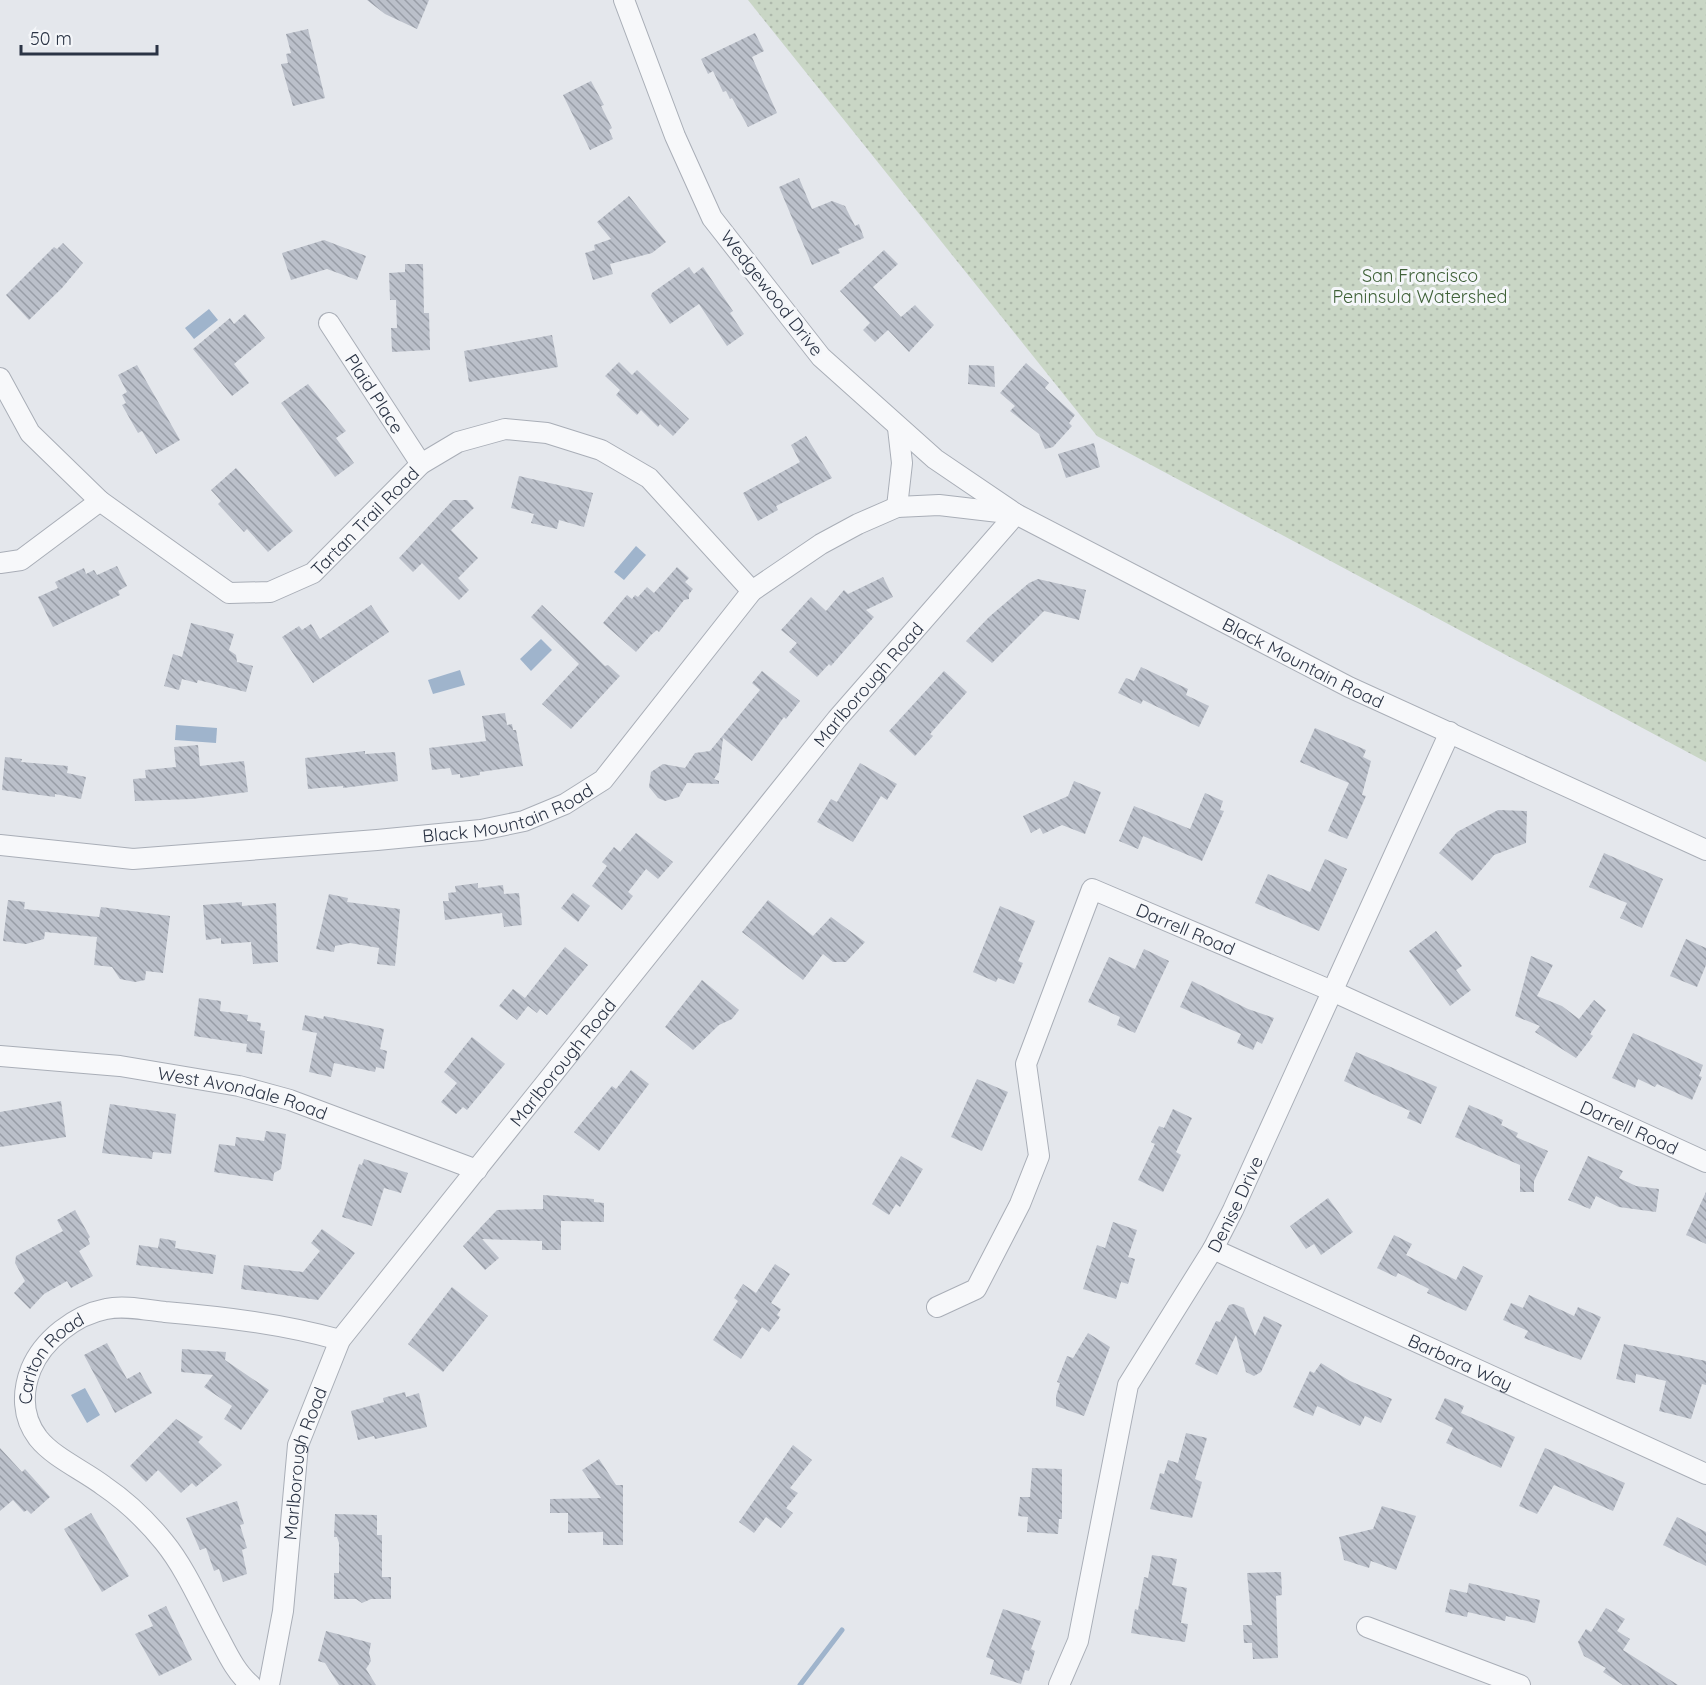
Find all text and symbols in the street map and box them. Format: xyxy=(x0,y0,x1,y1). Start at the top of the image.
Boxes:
scale bar xyxy=(21,18,158,56)
text: 50 m xyxy=(30,27,72,50)
street label: Wedgewood Drive xyxy=(716,225,828,361)
park label: San Francisco Peninsula Watershed xyxy=(1332,264,1508,308)
street label: Plaid Place xyxy=(340,349,409,438)
street label: Tartan Trail Road xyxy=(306,462,424,580)
street label: Black Mountain Road xyxy=(1219,612,1388,713)
street label: Marlborough Road xyxy=(808,617,928,751)
street label: Black Mountain Road xyxy=(421,778,597,847)
street label: Darrell Road xyxy=(1133,898,1239,960)
street label: Marlborough Road xyxy=(504,994,621,1131)
street label: West Avondale Road xyxy=(156,1061,331,1124)
street label: Darrell Road xyxy=(1577,1095,1682,1159)
street label: Denise Drive xyxy=(1202,1152,1268,1256)
street label: Carlton Road xyxy=(13,1307,88,1405)
street label: Barbara Way xyxy=(1405,1328,1516,1396)
street label: Marlborough Road xyxy=(278,1383,332,1541)

